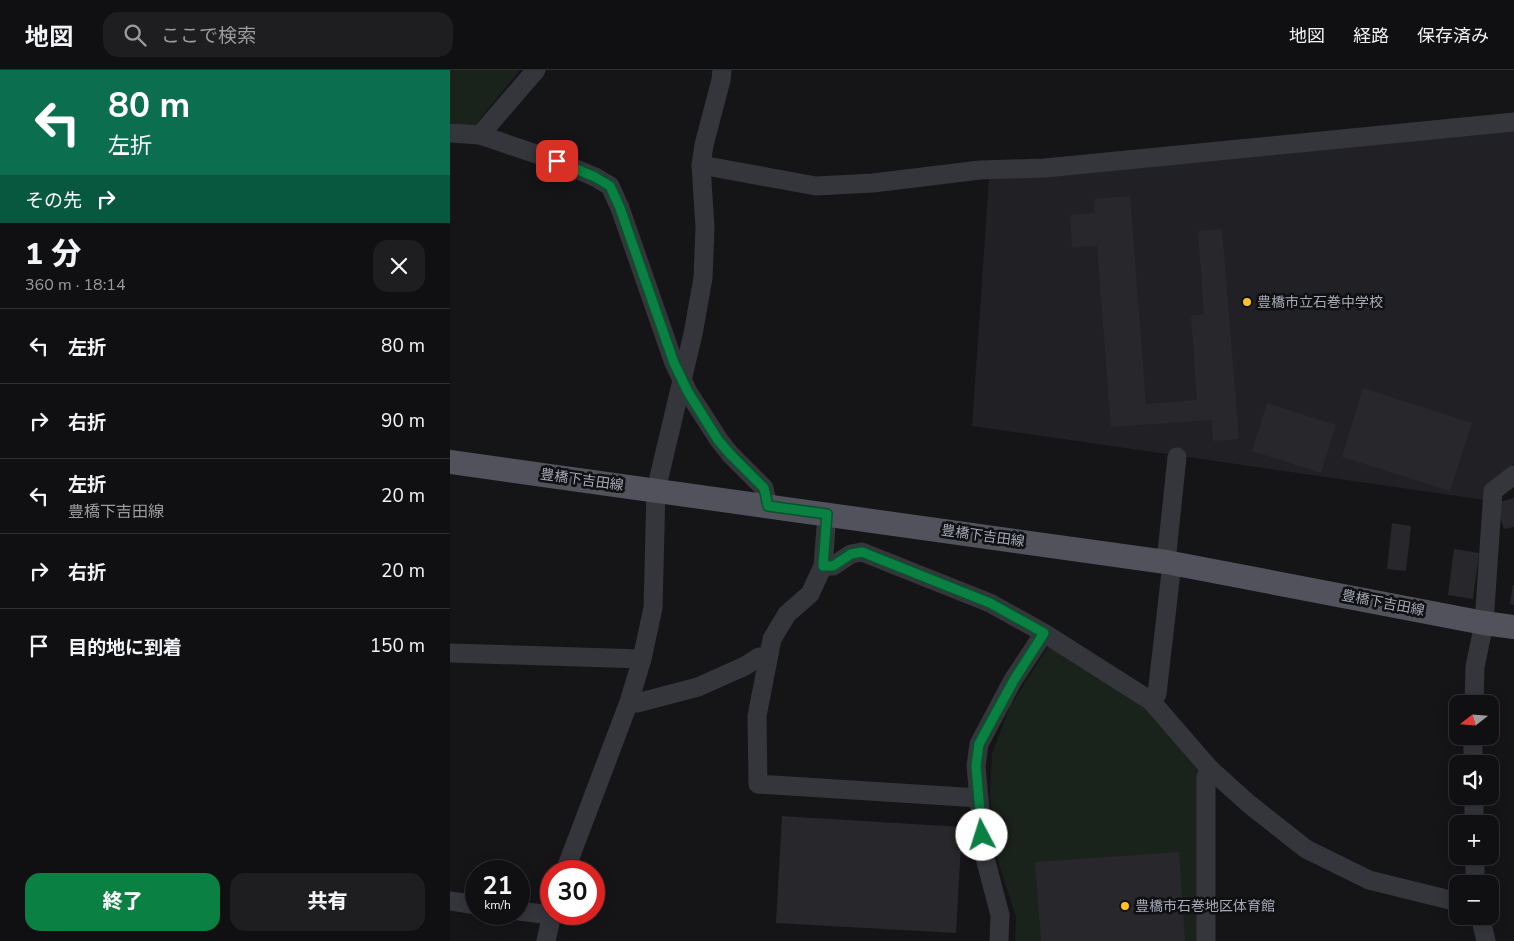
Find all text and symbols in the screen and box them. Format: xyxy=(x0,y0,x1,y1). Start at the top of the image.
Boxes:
search box xyxy=(103,12,453,57)
text: 地図 xyxy=(25,21,73,53)
icon: search xyxy=(121,21,149,49)
text: ここで検索 xyxy=(161,23,256,49)
text: 地図 xyxy=(1289,24,1325,48)
text: 経路 xyxy=(1353,24,1389,48)
text: 保存済み xyxy=(1417,24,1489,48)
text: 80 m xyxy=(108,82,190,129)
icon: left xyxy=(25,90,90,155)
text: 左折 xyxy=(108,131,152,161)
pin xyxy=(536,140,578,182)
icon: arrive xyxy=(543,147,571,175)
icon: right xyxy=(92,185,120,213)
text: その先 xyxy=(25,188,82,214)
text: 1 分 xyxy=(25,234,81,275)
button: close xyxy=(373,240,425,292)
text: 360 m · 18:14 xyxy=(25,274,126,296)
place label: 豊橋市立石巻中学校 xyxy=(1257,293,1383,312)
marker: 豊橋市立石巻中学校 xyxy=(1241,296,1253,308)
icon: left xyxy=(25,332,53,360)
text: 80 m xyxy=(381,333,425,359)
text: 左折 xyxy=(68,335,106,361)
icon: right xyxy=(25,407,53,435)
text: 90 m xyxy=(381,408,425,434)
text: 右折 xyxy=(68,410,106,436)
street label: 豊橋下吉田線 xyxy=(539,465,625,495)
text: 左折 xyxy=(68,472,106,498)
icon: left xyxy=(25,482,53,510)
text: 20 m xyxy=(381,483,425,509)
text: 豊橋下吉田線 xyxy=(68,501,164,523)
street label: 豊橋下吉田線 xyxy=(940,521,1026,551)
icon: right xyxy=(25,557,53,585)
text: 20 m xyxy=(381,558,425,584)
text: 右折 xyxy=(68,560,106,586)
street label: 豊橋下吉田線 xyxy=(1340,586,1426,620)
icon: arrive xyxy=(25,632,53,660)
text: 150 m xyxy=(370,633,425,659)
text: 目的地に到着 xyxy=(68,635,182,661)
north arrow xyxy=(1449,695,1499,745)
map controls xyxy=(1449,695,1499,925)
button: sound xyxy=(1449,755,1499,805)
position arrow xyxy=(955,808,1007,860)
button: + xyxy=(1449,815,1499,865)
speed limit sign: 30 xyxy=(540,860,605,925)
text: 21 xyxy=(482,869,513,903)
button: 終了 xyxy=(25,873,220,931)
button: 共有 xyxy=(230,873,425,931)
button: − xyxy=(1449,875,1499,925)
text: km/h xyxy=(484,897,511,913)
place label: 豊橋市石巻地区体育館 xyxy=(1135,897,1275,916)
marker: 豊橋市石巻地区体育館 xyxy=(1119,900,1131,912)

